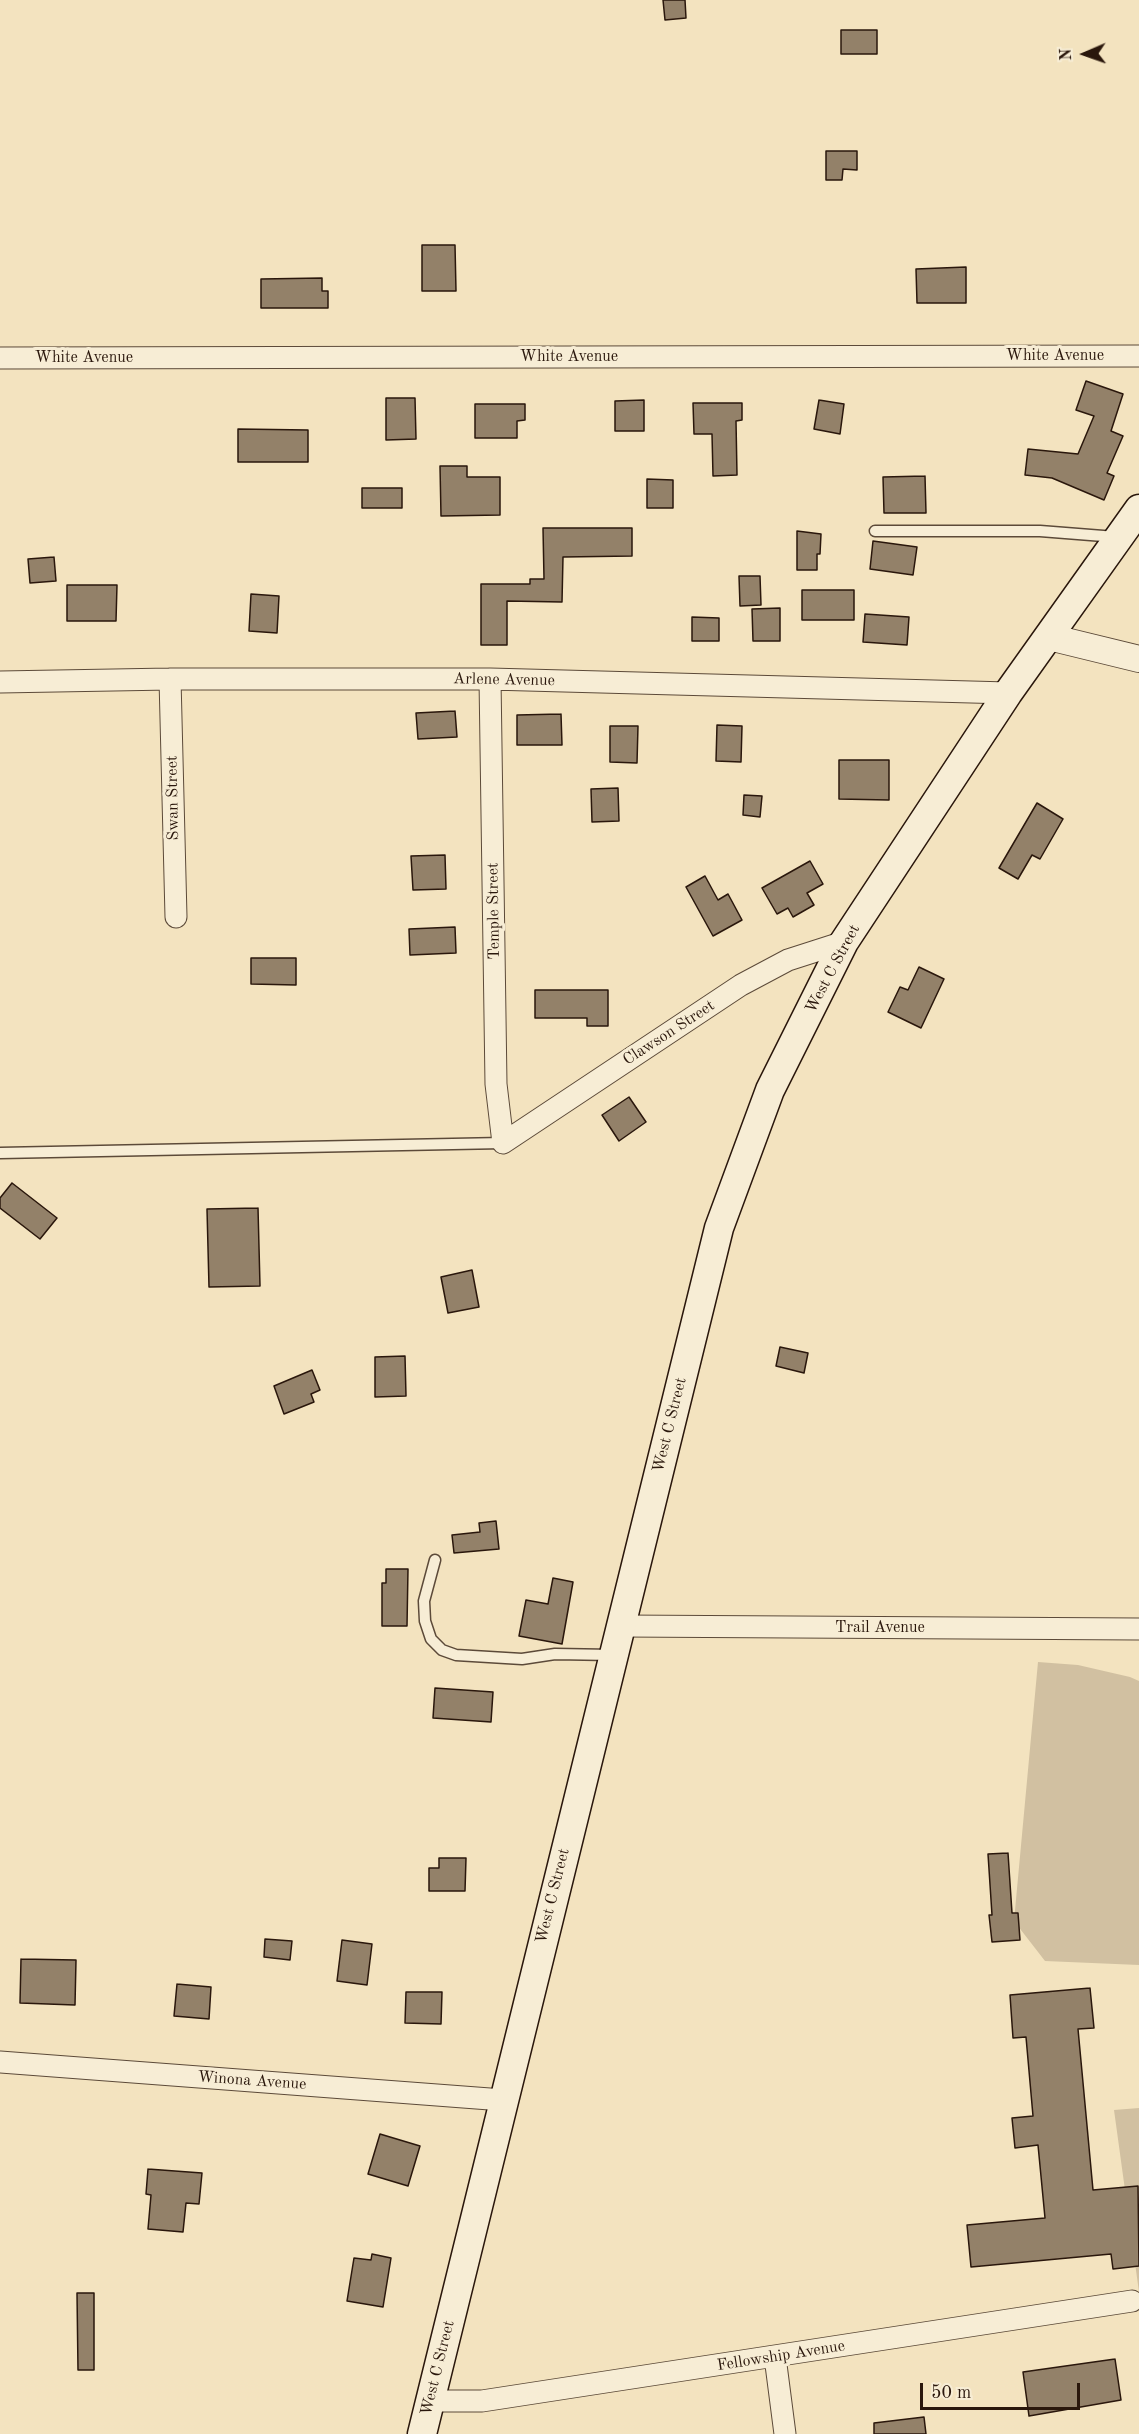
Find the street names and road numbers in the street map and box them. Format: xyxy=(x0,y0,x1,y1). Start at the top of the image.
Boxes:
street label: White Avenue xyxy=(1006,346,1104,366)
street label: White Avenue xyxy=(520,347,618,367)
street label: White Avenue xyxy=(35,348,133,368)
street label: Arlene Avenue xyxy=(453,670,555,690)
street label: Swan Street xyxy=(163,755,183,841)
street label: Temple Street xyxy=(484,862,504,960)
street label: West C Street xyxy=(802,921,864,1017)
street label: Clawson Street xyxy=(620,996,718,1070)
street label: West C Street xyxy=(649,1375,691,1475)
street label: Trail Avenue xyxy=(835,1618,925,1638)
street label: West C Street xyxy=(532,1846,574,1946)
street label: Winona Avenue xyxy=(197,2068,307,2094)
street label: West C Street xyxy=(417,2318,459,2418)
street label: Fellowship Avenue xyxy=(716,2336,846,2376)

